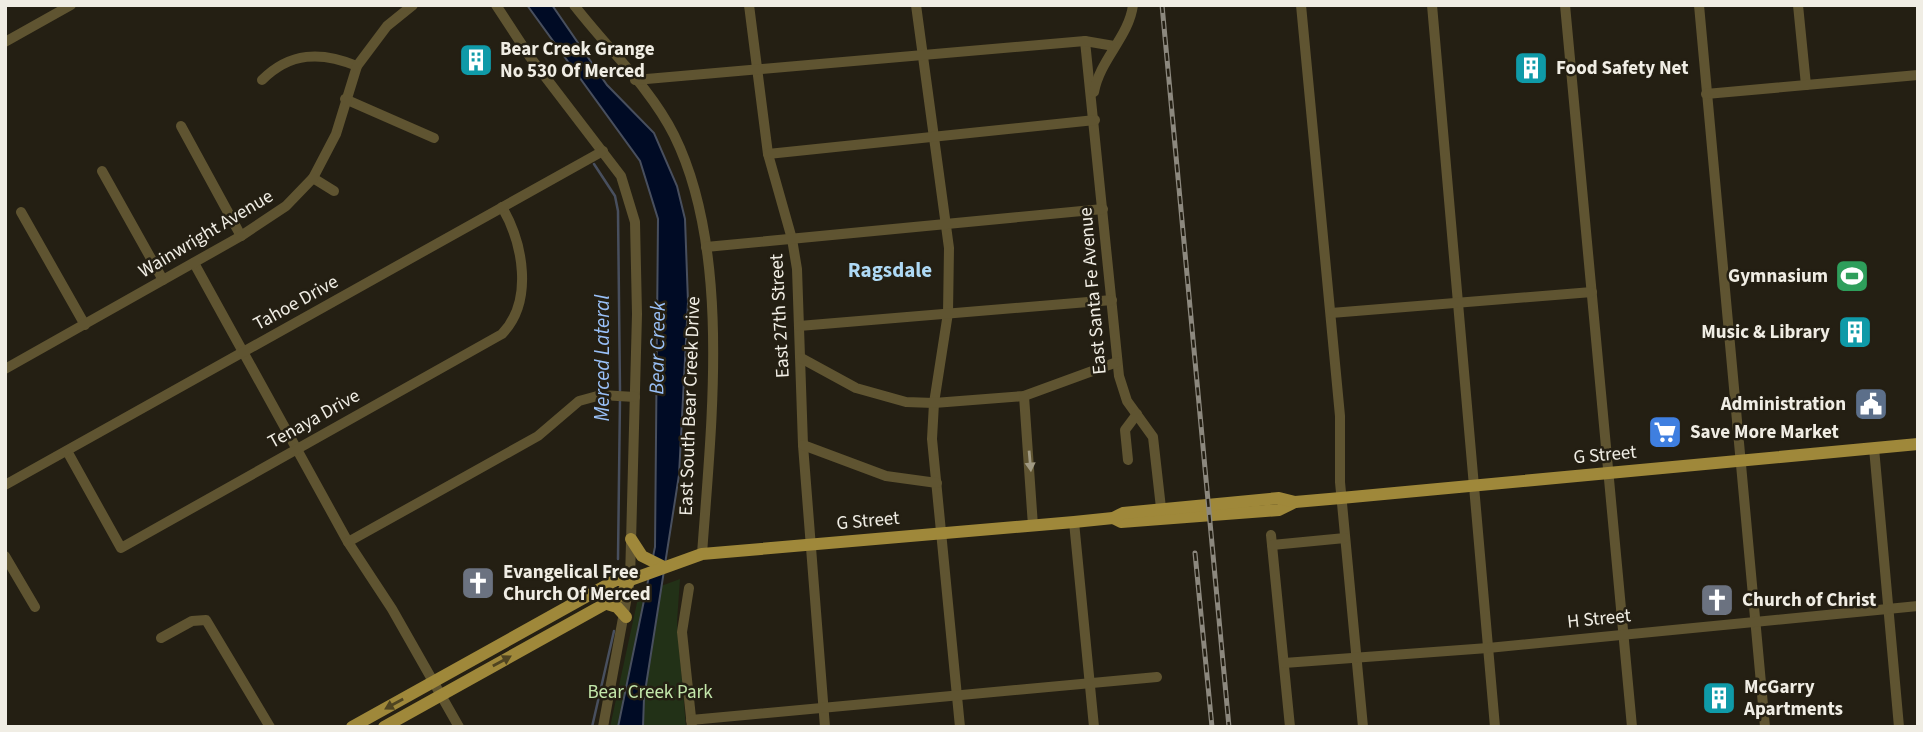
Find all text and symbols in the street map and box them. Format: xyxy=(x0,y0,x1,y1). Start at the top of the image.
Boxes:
place label: Bear Creek Grange No 530 Of Merced xyxy=(500,36,655,85)
building icon: Bear Creek Grange No 530 Of Merced xyxy=(457,41,495,79)
building icon: Food Safety Net xyxy=(1512,49,1550,87)
place label: Food Safety Net xyxy=(1556,55,1688,82)
street label: Wainwright Avenue xyxy=(134,183,278,285)
street label: East Santa Fe Avenue xyxy=(1072,206,1114,376)
street label: East 27th Street xyxy=(763,253,797,379)
district label: Ragsdale xyxy=(848,255,932,285)
sports icon: Gymnasium xyxy=(1833,257,1871,295)
place label: Gymnasium xyxy=(1728,263,1828,290)
street label: Tahoe Drive xyxy=(249,269,343,337)
water label: Merced Lateral xyxy=(587,294,617,422)
street label: East South Bear Creek Drive xyxy=(673,296,707,516)
water label: Bear Creek xyxy=(641,300,673,395)
building icon: Music & Library xyxy=(1836,313,1874,351)
place label: Music & Library xyxy=(1701,319,1830,346)
street label: Tenaya Drive xyxy=(263,383,365,455)
public building icon: Administration xyxy=(1852,385,1890,423)
place label: Administration xyxy=(1720,391,1846,418)
supermarket icon: Save More Market xyxy=(1646,413,1684,451)
place label: Save More Market xyxy=(1690,419,1839,446)
street label: G Street xyxy=(1572,439,1638,471)
one-way arrow xyxy=(1025,450,1036,472)
street label: G Street xyxy=(835,505,901,537)
place label: Evangelical Free Church Of Merced xyxy=(503,559,651,608)
church icon: Evangelical Free Church Of Merced xyxy=(459,564,497,602)
church icon: Church of Christ xyxy=(1698,581,1736,619)
place label: Church of Christ xyxy=(1742,587,1876,614)
street label: H Street xyxy=(1566,602,1633,636)
one-way arrow xyxy=(492,655,511,667)
place label: McGarry Apartments xyxy=(1743,674,1843,723)
park label: Bear Creek Park xyxy=(587,679,713,706)
building icon: McGarry Apartments xyxy=(1700,679,1738,717)
one-way arrow xyxy=(384,698,403,710)

